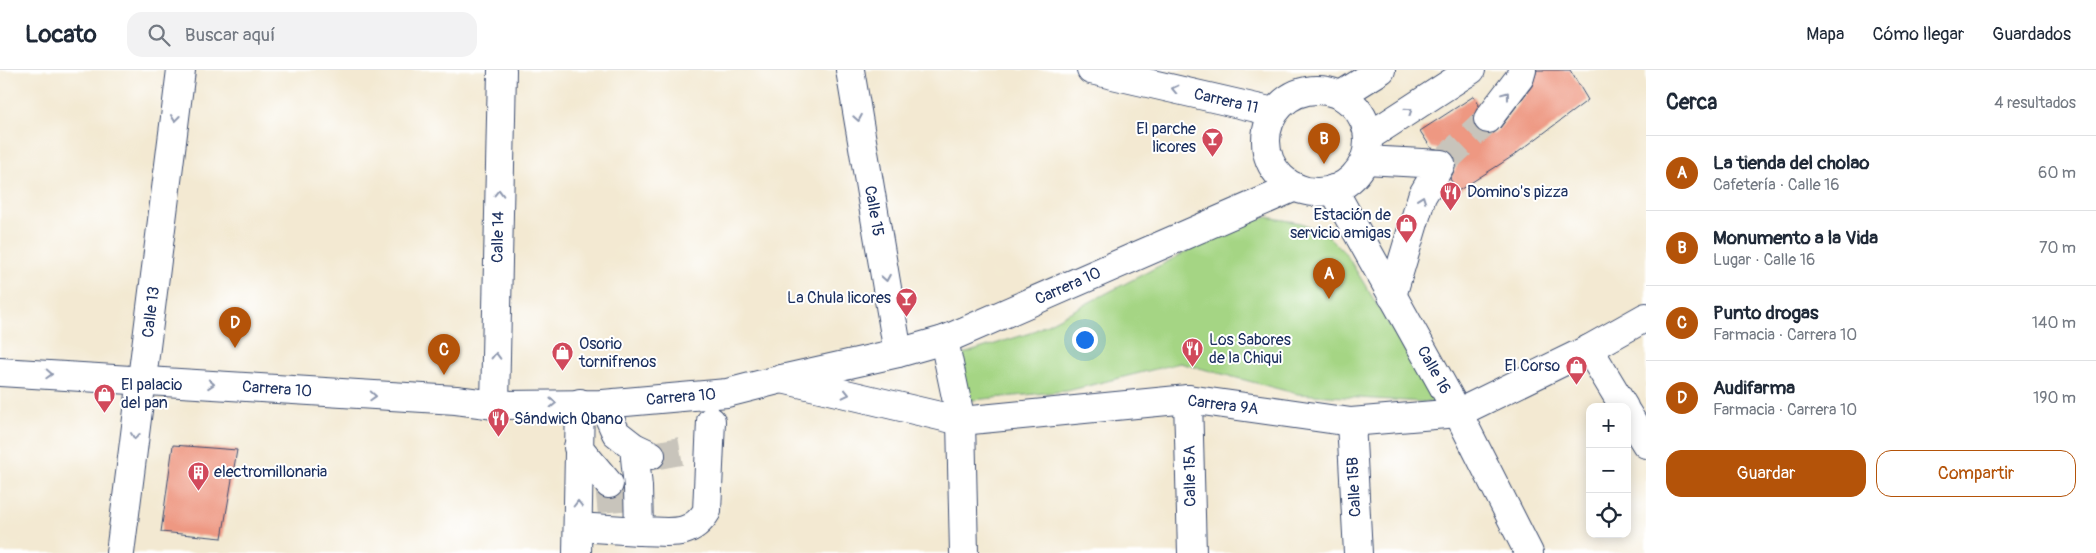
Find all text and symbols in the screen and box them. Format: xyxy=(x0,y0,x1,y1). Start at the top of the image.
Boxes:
search box xyxy=(127,12,477,57)
text: Locato xyxy=(25,20,97,49)
icon: search xyxy=(145,21,173,49)
text: Buscar aquí xyxy=(185,23,275,47)
text: Mapa xyxy=(1806,23,1844,46)
text: Cómo llegar xyxy=(1872,23,1964,46)
text: Guardados xyxy=(1992,23,2071,46)
one-way arrow xyxy=(1170,84,1179,95)
street label: Carrera 11 xyxy=(1192,84,1260,118)
text: Cerca xyxy=(1666,89,1717,116)
one-way arrow xyxy=(1501,92,1509,101)
text: 4 resultados xyxy=(1994,93,2076,113)
one-way arrow xyxy=(1404,107,1413,117)
one-way arrow xyxy=(853,114,863,122)
one-way arrow xyxy=(170,115,181,123)
place label: El parche licores xyxy=(1136,119,1196,157)
pin: B xyxy=(1308,123,1340,164)
bar icon: El parche licores xyxy=(1200,126,1224,157)
text: La tienda del cholao xyxy=(1713,151,1870,175)
text: A xyxy=(1677,163,1687,183)
text: 60 m xyxy=(2038,163,2076,183)
text: Cafetería · Calle 16 xyxy=(1713,175,1840,195)
restaurant icon: Domino's pizza xyxy=(1439,180,1463,211)
place label: Domino's pizza xyxy=(1467,182,1568,202)
street label: Calle 15 xyxy=(860,184,888,238)
one-way arrow xyxy=(494,189,504,197)
one-way arrow xyxy=(1416,195,1426,204)
place label: Estación de servicio amigas xyxy=(1290,205,1391,243)
street label: Calle 14 xyxy=(488,211,508,263)
shop icon: Estación de servicio amigas xyxy=(1395,212,1419,243)
text: Monumento a la Vida xyxy=(1713,226,1878,250)
text: B xyxy=(1677,238,1687,258)
text: 70 m xyxy=(2039,238,2076,258)
text: Lugar · Calle 16 xyxy=(1713,250,1815,270)
pin: A xyxy=(1313,258,1345,299)
street label: Carrera 10 xyxy=(1032,263,1104,309)
one-way arrow xyxy=(880,274,890,283)
street label: Calle 13 xyxy=(138,285,164,339)
bar icon: La Chula licores xyxy=(895,286,919,317)
place label: La Chula licores xyxy=(787,288,891,308)
text: Punto drogas xyxy=(1713,301,1818,325)
pin: D xyxy=(219,307,251,348)
text: C xyxy=(1677,313,1687,333)
text: 140 m xyxy=(2032,313,2076,333)
text: Farmacia · Carrera 10 xyxy=(1713,325,1857,345)
your location xyxy=(1072,327,1098,353)
place label: Los Sabores de la Chiqui xyxy=(1209,330,1291,368)
pin: C xyxy=(428,334,460,375)
place label: Osorio tornifrenos xyxy=(578,334,656,372)
restaurant icon: Los Sabores de la Chiqui xyxy=(1181,337,1205,368)
shop icon: Osorio tornifrenos xyxy=(551,341,575,372)
street label: Calle 16 xyxy=(1413,342,1455,398)
one-way arrow xyxy=(491,352,501,360)
shop icon: El Corso xyxy=(1564,354,1588,385)
place label: El Corso xyxy=(1504,356,1560,376)
one-way arrow xyxy=(45,369,53,380)
place label: El palacio del pan xyxy=(121,375,183,413)
text: Audifarma xyxy=(1713,376,1795,400)
street label: Carrera 10 xyxy=(241,377,313,401)
one-way arrow xyxy=(207,379,215,390)
shop icon: El palacio del pan xyxy=(93,382,117,413)
street label: Carrera 10 xyxy=(645,384,717,410)
one-way arrow xyxy=(842,388,851,399)
text: D xyxy=(1677,388,1687,408)
text: 190 m xyxy=(2033,388,2076,408)
one-way arrow xyxy=(369,390,377,401)
street label: Carrera 9A xyxy=(1186,391,1260,419)
one-way arrow xyxy=(549,398,557,409)
text: Farmacia · Carrera 10 xyxy=(1713,400,1857,420)
map controls xyxy=(1586,403,1631,538)
button: + xyxy=(1586,403,1631,448)
restaurant icon: Sándwich Qbano xyxy=(486,407,510,438)
place label: Sándwich Qbano xyxy=(514,409,623,429)
one-way arrow xyxy=(130,432,141,440)
street label: Calle 15A xyxy=(1179,445,1201,507)
button: − xyxy=(1586,448,1631,493)
button: Guardar xyxy=(1666,450,1866,497)
button: Compartir xyxy=(1876,450,2076,497)
street label: Calle 15B xyxy=(1342,456,1366,518)
building icon: electromillonaria xyxy=(186,460,210,491)
place label: electromillonaria xyxy=(214,462,327,482)
button: locate xyxy=(1586,493,1631,538)
one-way arrow xyxy=(573,500,583,508)

